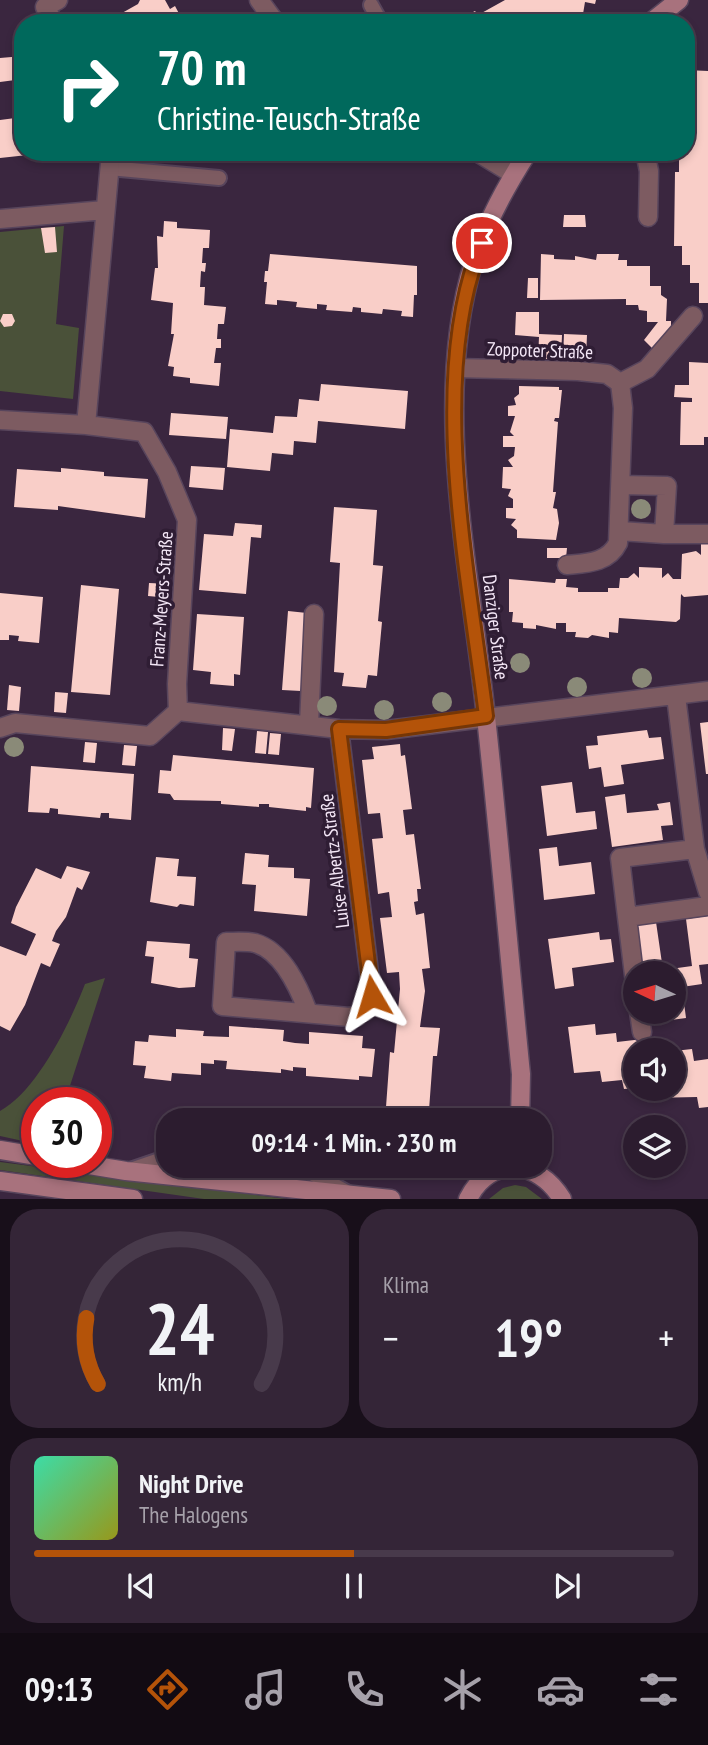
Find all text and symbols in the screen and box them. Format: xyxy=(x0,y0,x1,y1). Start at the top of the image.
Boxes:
text: 70 m xyxy=(157,35,246,99)
icon: right xyxy=(42,42,133,133)
text: Christine-Teusch-Straße xyxy=(157,97,421,139)
pin xyxy=(452,213,512,273)
icon: arrive xyxy=(463,224,501,262)
street label: Zoppoter Straße xyxy=(487,336,594,364)
street label: Franz-Meyers-Straße xyxy=(144,530,178,668)
street label: Danziger Straße xyxy=(478,573,514,681)
street label: Luise-Albertz-Straße xyxy=(314,792,354,930)
position arrow xyxy=(335,959,409,1033)
north arrow xyxy=(623,961,686,1024)
map controls xyxy=(623,961,686,1178)
button: sound xyxy=(623,1038,686,1101)
speed limit sign: 30 xyxy=(21,1087,112,1178)
button: layers xyxy=(623,1115,686,1178)
text: 09:14 · 1 Min. · 230 m xyxy=(252,1126,456,1159)
text: Klima xyxy=(383,1270,429,1299)
text: 24 xyxy=(145,1281,214,1375)
text: 19° xyxy=(494,1304,563,1371)
text: − xyxy=(383,1313,399,1362)
text: + xyxy=(658,1313,674,1362)
text: km/h xyxy=(157,1366,202,1398)
text: Night Drive xyxy=(139,1467,244,1500)
text: The Halogens xyxy=(139,1500,248,1529)
icon: previous xyxy=(122,1567,160,1605)
icon: pause xyxy=(335,1567,373,1605)
icon: next xyxy=(548,1567,586,1605)
icon: directions xyxy=(143,1665,192,1714)
icon: music xyxy=(241,1665,290,1714)
icon: phone xyxy=(340,1665,389,1714)
icon: climate xyxy=(438,1665,487,1714)
icon: car xyxy=(536,1665,585,1714)
icon: filters xyxy=(634,1665,683,1714)
text: 09:13 xyxy=(25,1668,94,1710)

